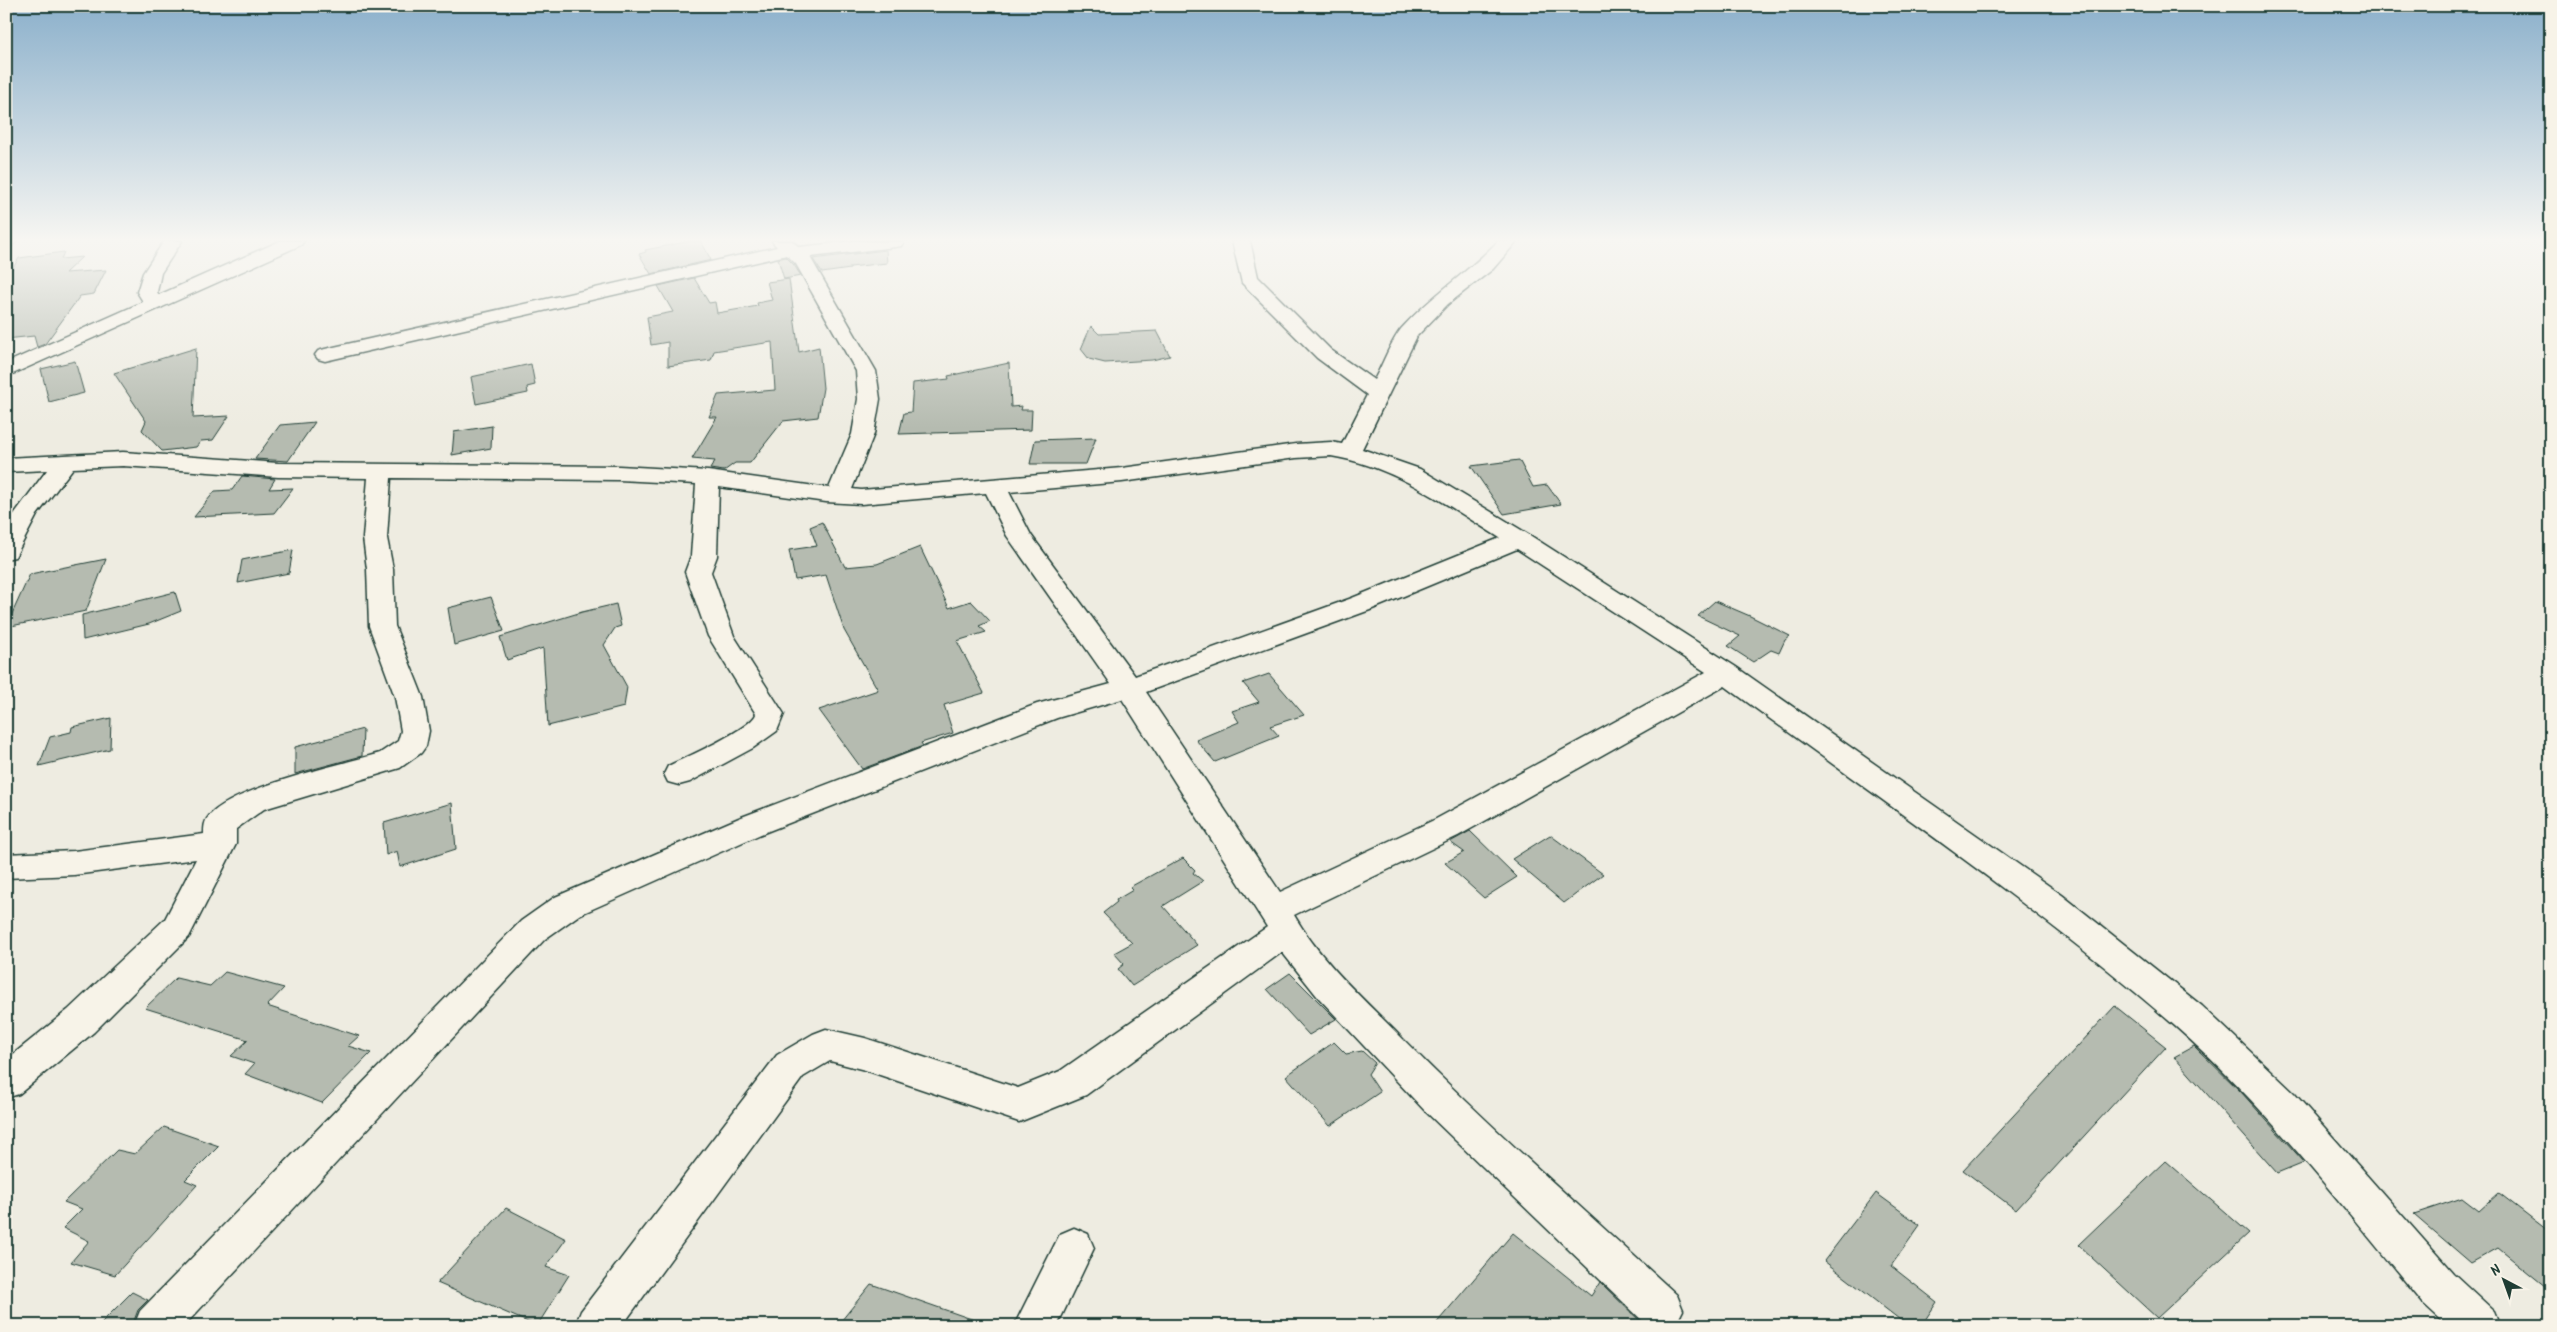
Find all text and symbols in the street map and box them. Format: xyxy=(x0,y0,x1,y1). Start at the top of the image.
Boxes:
north arrow xyxy=(2480,1254,2530,1304)
text: N xyxy=(2486,1260,2507,1282)

